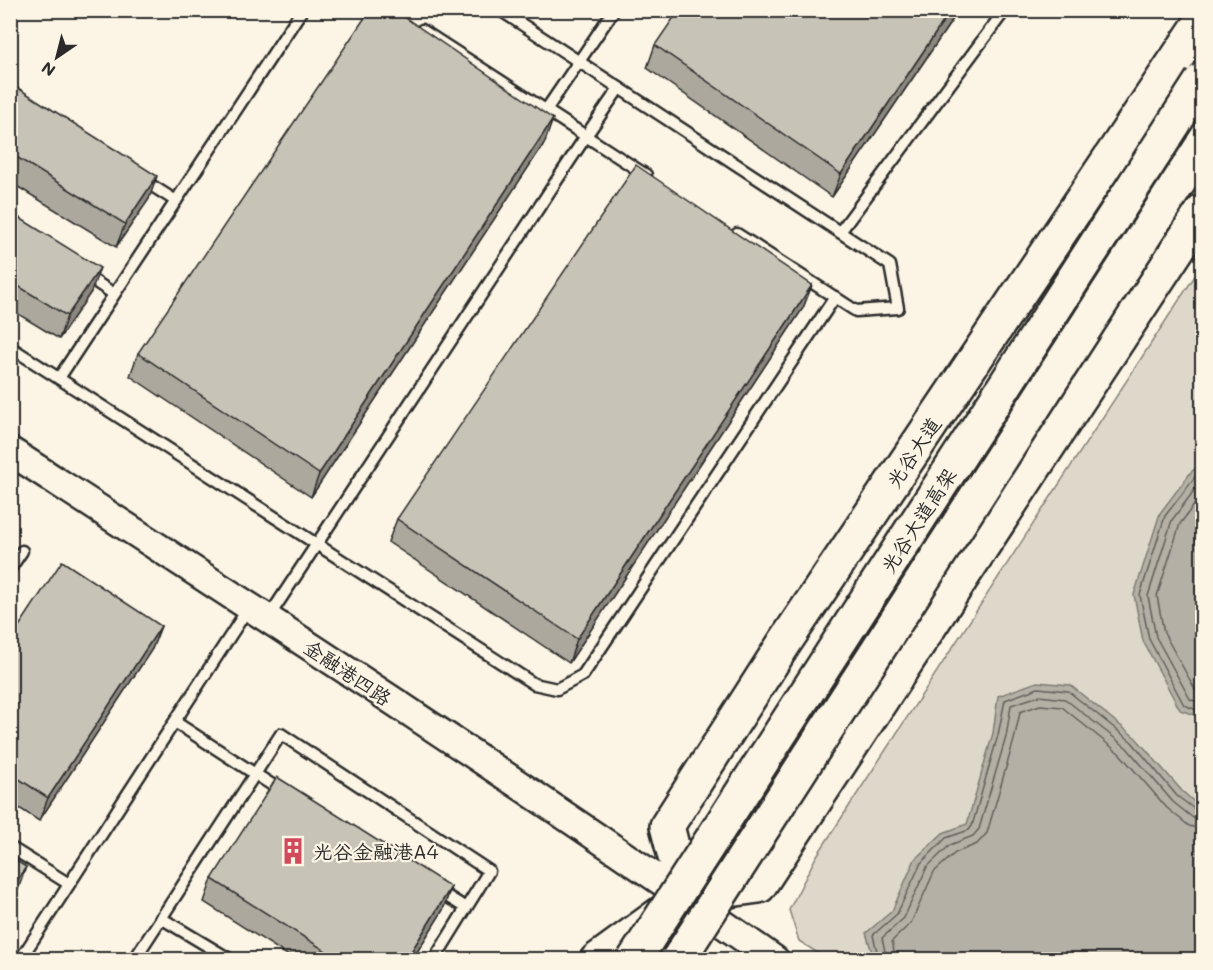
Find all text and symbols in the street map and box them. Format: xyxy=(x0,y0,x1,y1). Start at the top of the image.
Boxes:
north arrow xyxy=(27,27,87,87)
text: N xyxy=(37,58,59,82)
street label: 光谷大道 xyxy=(880,412,946,492)
street label: 光谷大道高架 xyxy=(874,463,962,577)
street label: 金融港四路 xyxy=(299,633,398,711)
building icon: 光谷金融港A4 xyxy=(278,836,308,866)
place label: 光谷金融港A4 xyxy=(313,838,439,864)

